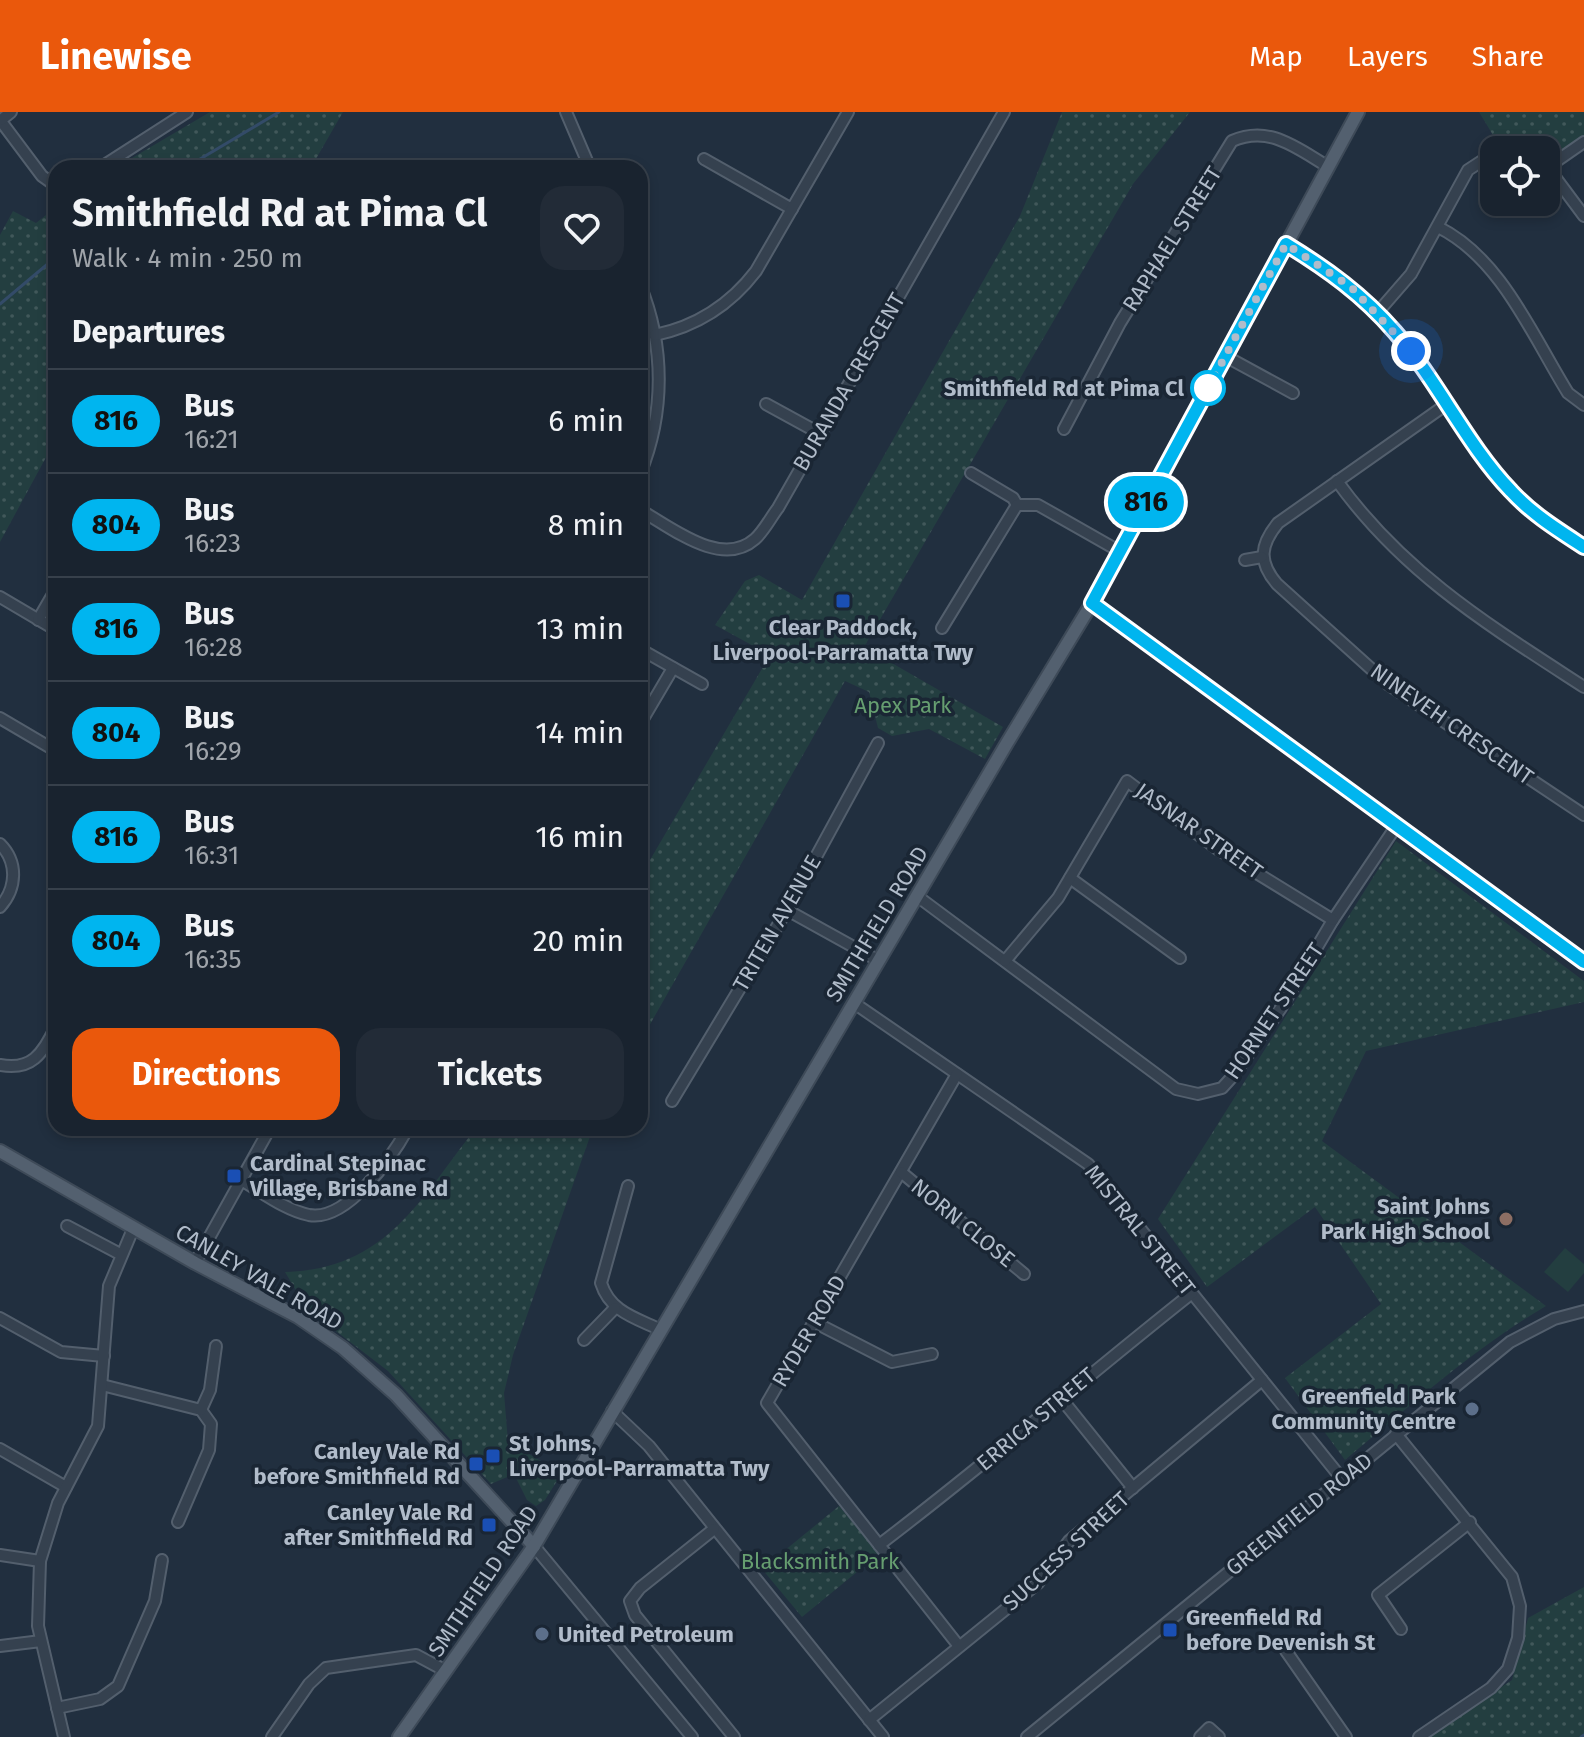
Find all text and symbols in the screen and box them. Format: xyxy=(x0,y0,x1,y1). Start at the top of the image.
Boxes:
text: Linewise xyxy=(40,33,192,79)
text: Map xyxy=(1249,40,1303,73)
text: Layers xyxy=(1347,40,1428,73)
text: Share xyxy=(1472,40,1544,73)
map controls xyxy=(1480,136,1560,216)
button: locate xyxy=(1480,136,1560,216)
street label: RAPHAEL STREET xyxy=(1117,161,1228,317)
button: heart xyxy=(540,186,624,270)
text: Smithfield Rd at Pima Cl xyxy=(72,190,487,236)
text: Walk · 4 min · 250 m xyxy=(72,243,303,274)
street label: BURANDA CRESCENT xyxy=(787,288,911,476)
text: Departures xyxy=(72,314,225,350)
your location xyxy=(1391,331,1431,371)
marker: Smithfield Rd at Pima Cl xyxy=(1191,371,1225,405)
place label: Smithfield Rd at Pima Cl xyxy=(944,375,1184,402)
text: Bus xyxy=(184,388,234,424)
text: 6 min xyxy=(548,403,624,439)
text: 816 xyxy=(94,404,138,437)
text: 16:21 xyxy=(184,424,239,455)
line badge: 816 xyxy=(1100,476,1192,528)
text: 816 xyxy=(1124,485,1168,518)
text: Bus xyxy=(184,492,234,528)
text: 8 min xyxy=(548,507,624,543)
text: 804 xyxy=(92,508,140,541)
text: 16:23 xyxy=(184,528,241,559)
marker: Clear Paddock, Liverpool-Parramatta Twy xyxy=(834,592,852,610)
text: Bus xyxy=(184,596,234,632)
text: 13 min xyxy=(536,611,624,647)
text: 816 xyxy=(94,612,138,645)
place label: Clear Paddock, Liverpool-Parramatta Twy xyxy=(713,614,974,666)
text: 16:28 xyxy=(184,632,243,663)
street label: NINEVEH CRESCENT xyxy=(1365,658,1539,791)
park label: Apex Park xyxy=(854,692,952,719)
text: Bus xyxy=(184,700,234,736)
text: 14 min xyxy=(535,715,624,751)
text: 804 xyxy=(92,716,140,749)
text: 16:29 xyxy=(184,736,242,767)
street label: JASNAR STREET xyxy=(1130,777,1268,885)
text: Bus xyxy=(184,804,234,840)
text: 16 min xyxy=(535,819,624,855)
text: 816 xyxy=(94,820,138,853)
text: 16:31 xyxy=(184,840,239,871)
street label: SMITHFIELD ROAD xyxy=(820,841,934,1007)
street label: TRITEN AVENUE xyxy=(727,850,827,996)
text: Bus xyxy=(184,908,234,944)
text: 20 min xyxy=(533,923,624,959)
text: 804 xyxy=(92,924,140,957)
street label: HORNET STREET xyxy=(1218,937,1330,1084)
text: 16:35 xyxy=(184,944,242,975)
button: Directions xyxy=(72,1028,340,1120)
button: Tickets xyxy=(356,1028,624,1120)
place label: Cardinal Stepinac Village, Brisbane Rd xyxy=(249,1150,448,1202)
street label: MISTRAL STREET xyxy=(1079,1159,1201,1301)
marker: Cardinal Stepinac Village, Brisbane Rd xyxy=(225,1167,243,1185)
street label: NORN CLOSE xyxy=(906,1173,1020,1273)
place label: Saint Johns Park High School xyxy=(1321,1193,1490,1245)
marker: Saint Johns Park High School xyxy=(1497,1210,1515,1228)
street label: CANLEY VALE ROAD xyxy=(171,1218,347,1336)
street label: RYDER ROAD xyxy=(766,1270,852,1392)
street label: ERRICA STREET xyxy=(971,1361,1101,1477)
place label: Greenfield Park Community Centre xyxy=(1271,1383,1457,1435)
marker: Greenfield Park Community Centre xyxy=(1463,1400,1481,1418)
place label: St Johns, Liverpool-Parramatta Twy xyxy=(509,1430,770,1482)
place label: Canley Vale Rd before Smithfield Rd xyxy=(254,1438,460,1490)
marker: St Johns, Liverpool-Parramatta Twy xyxy=(484,1447,502,1465)
street label: GREENFIELD ROAD xyxy=(1220,1447,1378,1581)
marker: Canley Vale Rd before Smithfield Rd xyxy=(467,1455,485,1473)
street label: SUCCESS STREET xyxy=(997,1485,1135,1616)
place label: Canley Vale Rd after Smithfield Rd xyxy=(284,1499,473,1551)
street label: SMITHFIELD ROAD xyxy=(422,1500,544,1662)
marker: Canley Vale Rd after Smithfield Rd xyxy=(480,1516,498,1534)
park label: Blacksmith Park xyxy=(741,1548,900,1575)
place label: Greenfield Rd before Devenish St xyxy=(1186,1604,1376,1656)
place label: United Petroleum xyxy=(558,1621,734,1648)
marker: Greenfield Rd before Devenish St xyxy=(1161,1621,1179,1639)
marker: United Petroleum xyxy=(533,1625,551,1643)

